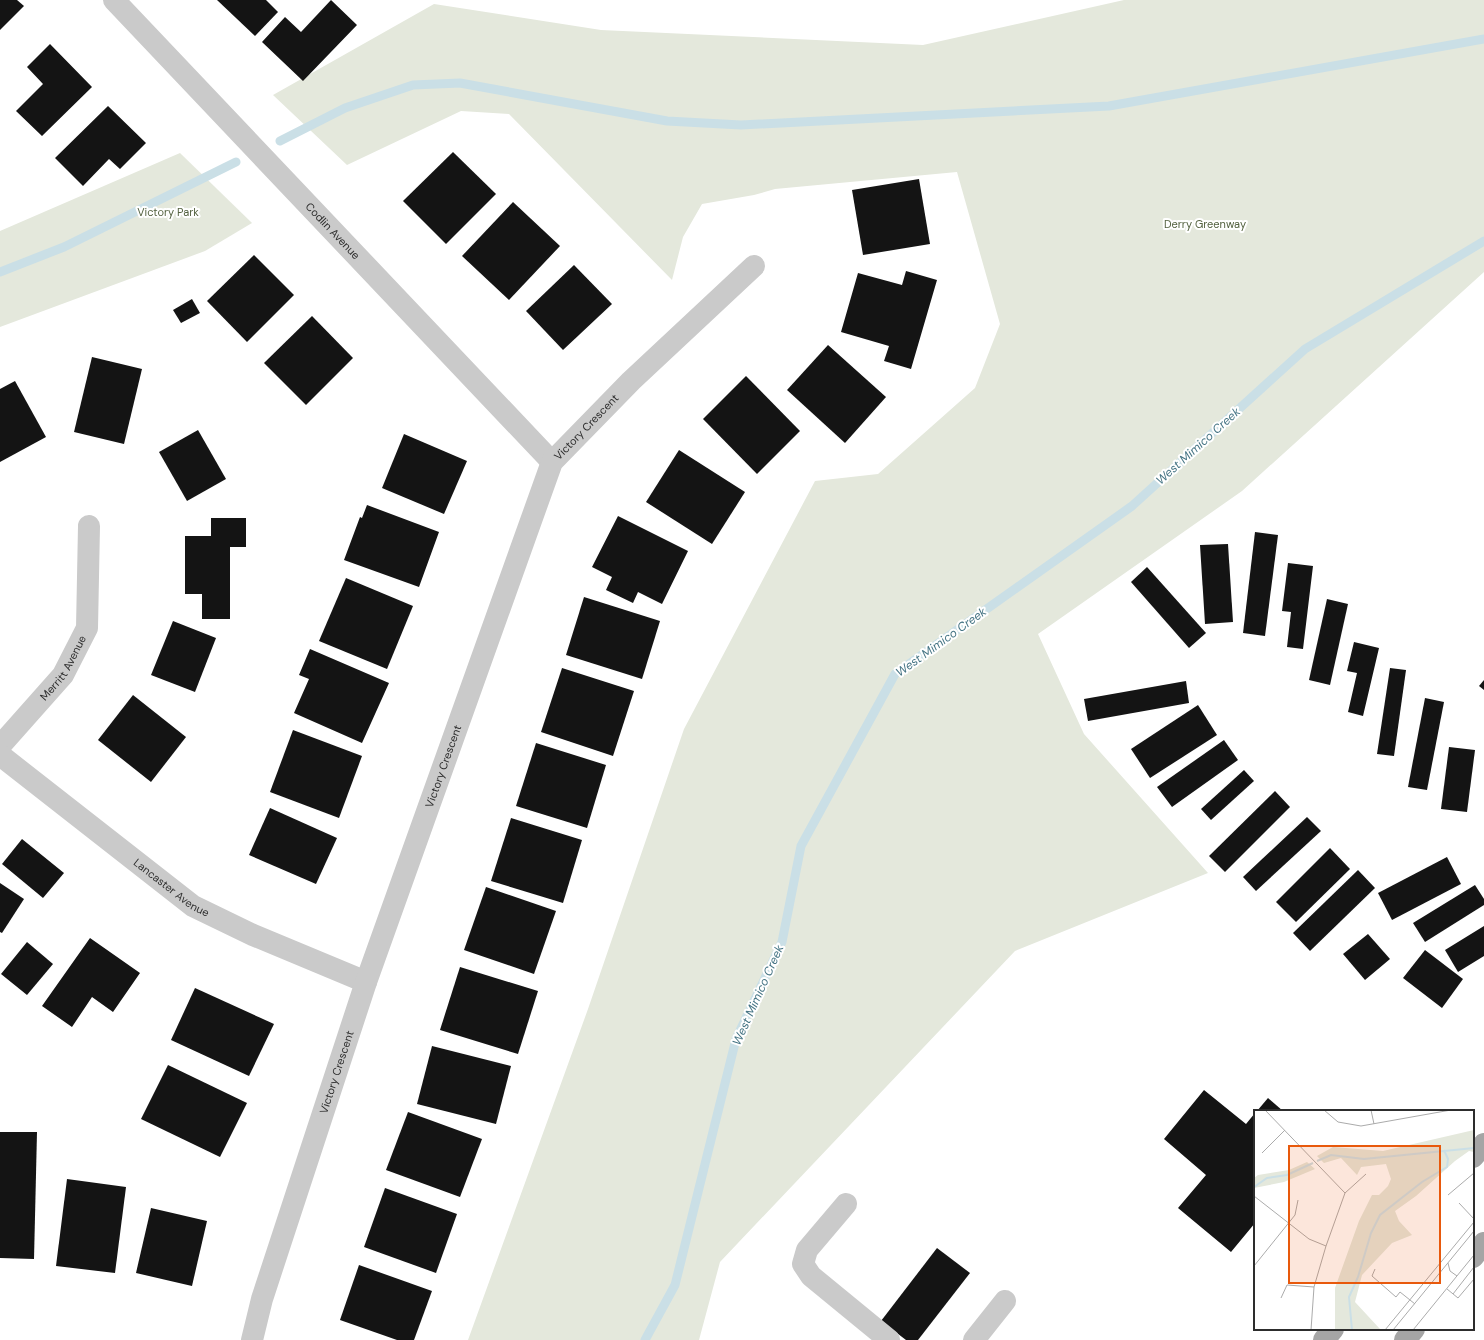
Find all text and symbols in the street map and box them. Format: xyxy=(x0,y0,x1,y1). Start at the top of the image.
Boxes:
street label: Codlin Avenue xyxy=(303,199,363,262)
park label: Victory Park xyxy=(137,205,199,219)
park label: Derry Greenway xyxy=(1164,217,1246,231)
street label: Victory Crescent xyxy=(551,391,621,463)
water label: West Mimico Creek xyxy=(1152,403,1244,488)
water label: West Mimico Creek xyxy=(892,603,990,680)
street label: Merritt Avenue xyxy=(37,633,89,703)
street label: Victory Crescent xyxy=(422,723,464,809)
street label: Lancaster Avenue xyxy=(131,855,212,920)
water label: West Mimico Creek xyxy=(729,941,788,1048)
street label: Victory Crescent xyxy=(316,1029,357,1115)
inset map xyxy=(1254,1110,1474,1330)

